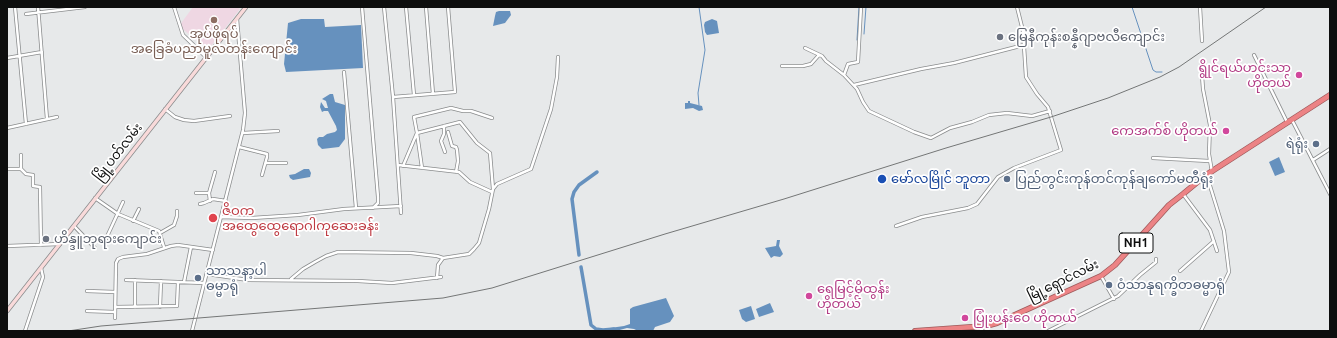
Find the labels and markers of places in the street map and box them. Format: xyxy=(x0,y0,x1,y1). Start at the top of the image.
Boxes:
marker: အုပ်ဖိုရပ် အခြေခံပညာမူလတန်းကျောင်း xyxy=(209,15,219,25)
place label: အုပ်ဖိုရပ် အခြေခံပညာမူလတန်းကျောင်း xyxy=(131,26,297,57)
place label: မြေနီကုန်းစန္နီဂျာဗလီကျောင်း xyxy=(1008,29,1165,45)
marker: မြေနီကုန်းစန္နီဂျာဗလီကျောင်း xyxy=(995,32,1005,42)
place label: ရွိုင်ရယ်ဟင်းသာ ဟိုတယ် xyxy=(1198,60,1291,91)
marker: ရွိုင်ရယ်ဟင်းသာ ဟိုတယ် xyxy=(1294,70,1304,80)
place label: ကေအက်စ် ဟိုတယ် xyxy=(1111,123,1218,139)
marker: ကေအက်စ် ဟိုတယ် xyxy=(1221,126,1231,136)
place label: ရဲရုံး xyxy=(1286,136,1308,152)
marker: ရဲရုံး xyxy=(1311,139,1321,149)
place label: မော်လမြိုင် ဘူတာ xyxy=(891,171,990,187)
place label: ပြည်တွင်းကုန်တင်ကုန်ချကော်မတီရုံး xyxy=(1015,171,1213,187)
marker: မော်လမြိုင် ဘူတာ xyxy=(876,173,888,185)
marker: ပြည်တွင်းကုန်တင်ကုန်ချကော်မတီရုံး xyxy=(1002,174,1012,184)
place label: ဇိဝက အထွေထွေရောဂါကုဆေးခန်း xyxy=(222,203,379,234)
marker: ဇိဝက အထွေထွေရောဂါကုဆေးခန်း xyxy=(207,212,219,224)
place label: ဟိန္ဒူဘုရားကျောင်း xyxy=(54,231,162,247)
marker: ဟိန္ဒူဘုရားကျောင်း xyxy=(41,234,51,244)
place label: သာသနာ့ပါ ဓမ္မာရုံ xyxy=(206,263,267,294)
marker: သာသနာ့ပါ ဓမ္မာရုံ xyxy=(193,273,203,283)
place label: ဝံသာနုရက္ခိတဓမ္မာရုံ xyxy=(1117,277,1225,293)
marker: ဝံသာနုရက္ခိတဓမ္မာရုံ xyxy=(1104,280,1114,290)
place label: ရွှေမြင့်မိုထွန်း ဟိုတယ် xyxy=(817,281,890,312)
marker: ရွှေမြင့်မိုထွန်း ဟိုတယ် xyxy=(804,291,814,301)
place label: ပြုံးပန်းဝေ ဟိုတယ် xyxy=(973,310,1077,326)
marker: ပြုံးပန်းဝေ ဟိုတယ် xyxy=(960,313,970,323)

